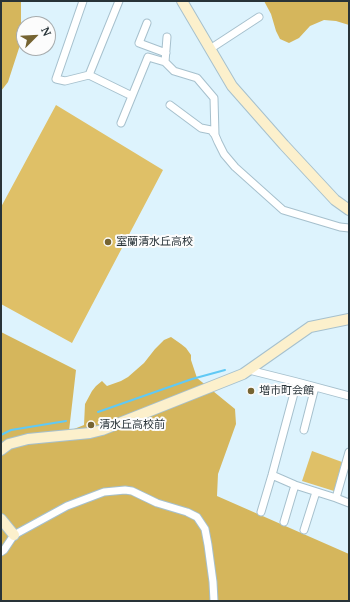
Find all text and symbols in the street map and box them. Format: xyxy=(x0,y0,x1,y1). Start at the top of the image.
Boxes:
north arrow xyxy=(16,16,56,56)
text: N xyxy=(38,24,55,38)
place label: 室蘭清水丘高校 xyxy=(116,235,193,249)
marker: 室蘭清水丘高校 xyxy=(103,237,113,247)
place label: 増市町会館 xyxy=(259,384,314,398)
marker: 増市町会館 xyxy=(246,386,256,396)
place label: 清水丘高校前 xyxy=(99,418,165,432)
marker: 清水丘高校前 xyxy=(86,420,96,430)

